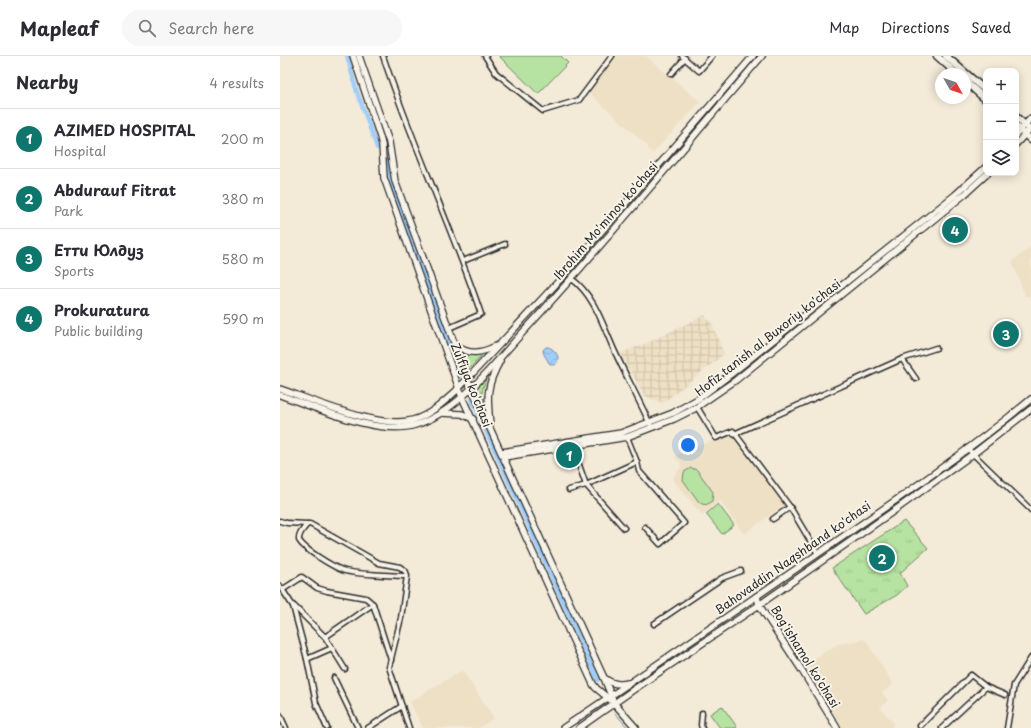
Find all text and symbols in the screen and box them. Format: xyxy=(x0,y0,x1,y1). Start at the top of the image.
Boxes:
search box xyxy=(122,10,402,46)
text: Mapleaf xyxy=(20,14,98,42)
text: Search here xyxy=(168,16,254,39)
icon: search xyxy=(136,17,158,39)
text: Map xyxy=(829,17,859,38)
text: Directions xyxy=(881,17,949,38)
text: Saved xyxy=(971,17,1011,38)
north arrow xyxy=(935,68,971,104)
map controls xyxy=(983,68,1019,176)
button: + xyxy=(983,68,1019,104)
text: Nearby xyxy=(16,69,78,95)
text: 4 results xyxy=(210,73,264,92)
button: − xyxy=(983,104,1019,140)
text: AZIMED HOSPITAL xyxy=(54,118,196,141)
text: 1 xyxy=(26,129,32,148)
text: 200 m xyxy=(221,129,264,148)
button: layers xyxy=(983,140,1019,176)
text: Hospital xyxy=(54,141,106,160)
street label: Ibrohim Mo'minov ko'chasi xyxy=(549,157,662,283)
text: Abdurauf Fitrat xyxy=(54,178,176,201)
text: 2 xyxy=(24,189,34,208)
text: 380 m xyxy=(221,189,264,208)
text: Park xyxy=(54,201,83,220)
pin: 4 xyxy=(942,215,968,245)
text: Етти Юлдуз xyxy=(54,238,144,261)
text: 3 xyxy=(25,249,33,268)
text: 580 m xyxy=(222,249,264,268)
text: Sports xyxy=(54,261,94,280)
street label: Hofiz tanish al Buxoriy ko'chasi xyxy=(691,274,844,400)
text: Prokuratura xyxy=(54,298,150,321)
text: 4 xyxy=(25,309,33,328)
text: 590 m xyxy=(222,309,264,328)
pin: 3 xyxy=(993,319,1019,349)
text: Public building xyxy=(54,321,143,340)
street label: Zulfiya ko'chasi xyxy=(447,340,497,430)
your location xyxy=(678,435,698,455)
pin: 1 xyxy=(556,440,582,470)
street label: Bahovaddin Naqshband ko'chasi xyxy=(711,496,874,618)
pin: 2 xyxy=(869,543,895,573)
street label: Bog'ishamol ko'chasi xyxy=(767,602,845,711)

